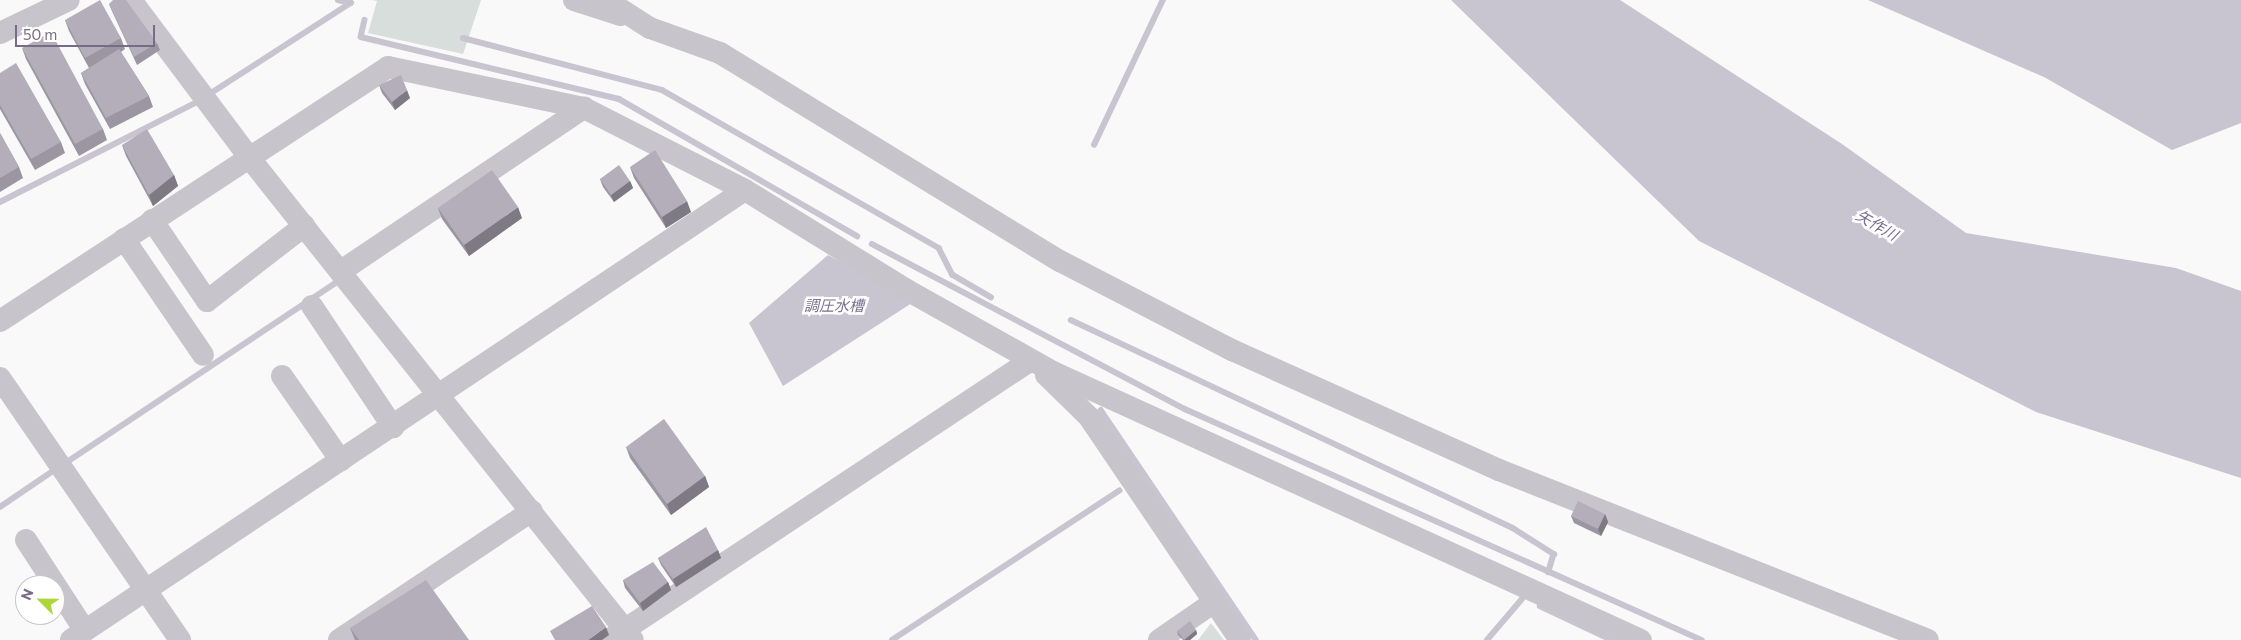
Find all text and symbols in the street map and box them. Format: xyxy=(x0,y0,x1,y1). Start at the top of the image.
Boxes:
scale bar xyxy=(18,15,158,47)
text: 50 m xyxy=(23,25,57,43)
water label: 矢作川 xyxy=(1853,206,1901,244)
water label: 調圧水槽 xyxy=(804,297,864,315)
north arrow xyxy=(15,575,65,625)
text: N xyxy=(17,586,37,602)

